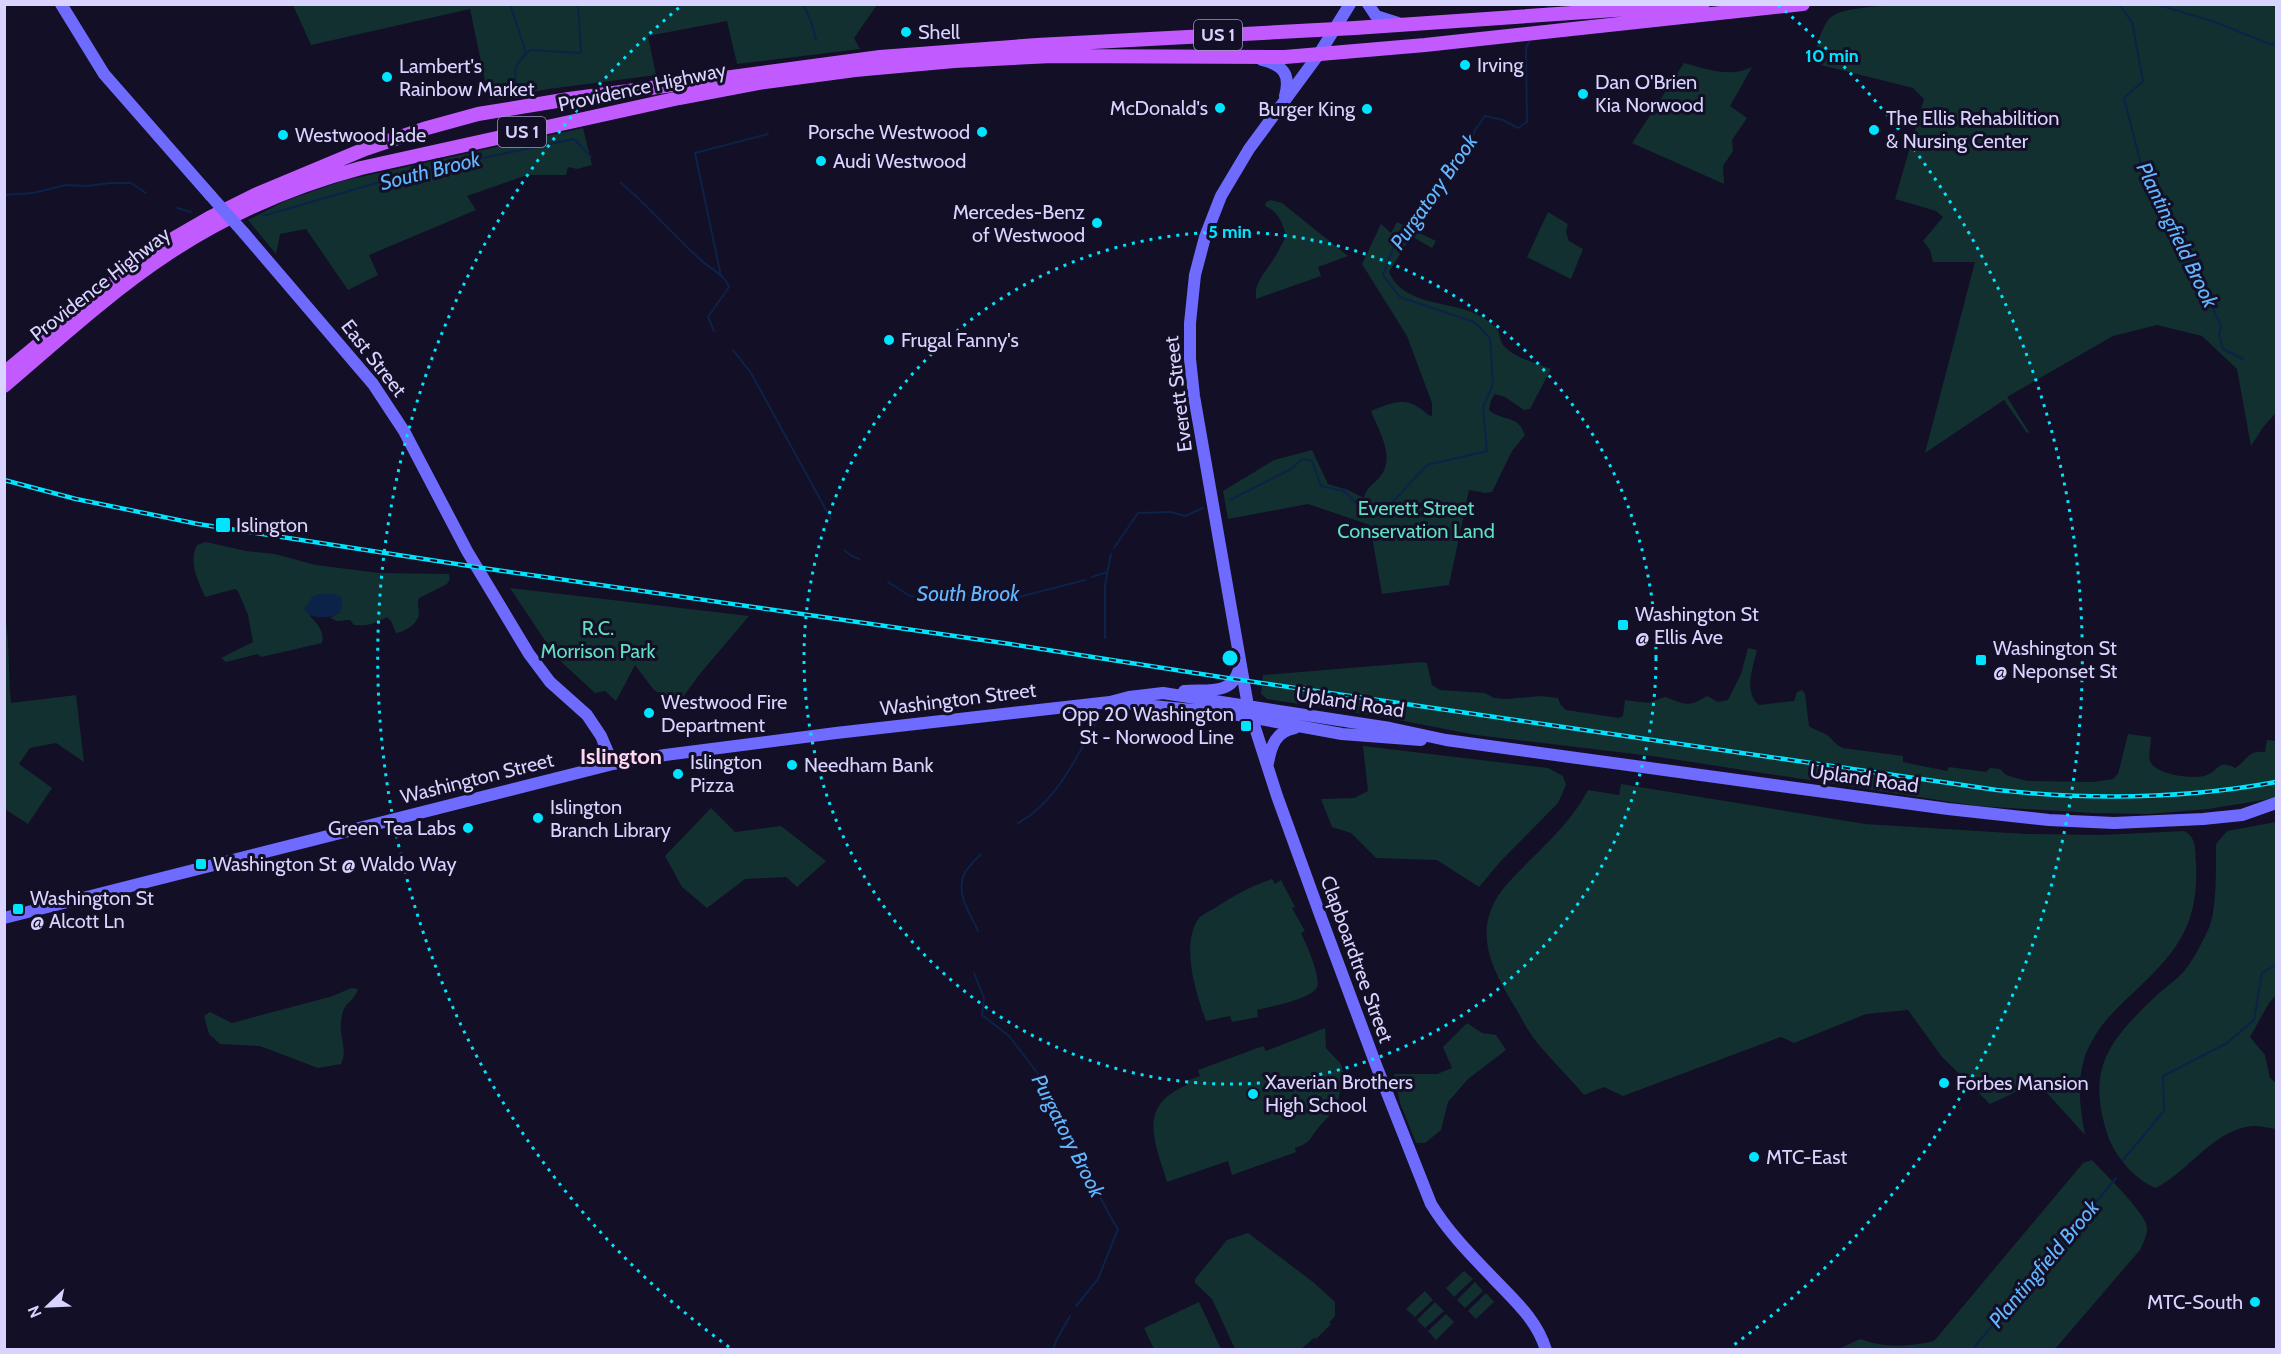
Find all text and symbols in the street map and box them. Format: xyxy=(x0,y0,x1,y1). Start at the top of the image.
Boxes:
place label: Shell xyxy=(918,20,960,44)
road number: US 1 xyxy=(1194,20,1242,50)
marker: Shell xyxy=(899,25,913,39)
text: 10 min xyxy=(1805,45,1859,67)
place label: Irving xyxy=(1477,53,1525,77)
place label: Lambert's Rainbow Market xyxy=(399,54,535,101)
street label: Providence Highway xyxy=(556,57,728,117)
marker: Irving xyxy=(1458,58,1472,72)
marker: Lambert's Rainbow Market xyxy=(380,70,394,84)
place label: Dan O'Brien Kia Norwood xyxy=(1595,70,1704,117)
marker: Dan O'Brien Kia Norwood xyxy=(1576,87,1590,101)
place label: McDonald's xyxy=(1110,96,1208,120)
place label: Burger King xyxy=(1258,97,1356,121)
marker: McDonald's xyxy=(1213,101,1227,115)
marker: Burger King xyxy=(1360,102,1374,116)
place label: The Ellis Rehabilition & Nursing Center xyxy=(1886,106,2059,153)
road number: US 1 xyxy=(498,117,546,147)
place label: Porsche Westwood xyxy=(808,120,970,144)
place label: Westwood Jade xyxy=(295,123,426,147)
marker: The Ellis Rehabilition & Nursing Center xyxy=(1867,123,1881,137)
marker: Porsche Westwood xyxy=(975,125,989,139)
marker: Westwood Jade xyxy=(276,128,290,142)
water label: Purgatory Brook xyxy=(1385,128,1483,254)
water label: South Brook xyxy=(377,146,484,195)
place label: Audi Westwood xyxy=(833,149,966,173)
marker: Audi Westwood xyxy=(814,154,828,168)
water label: Plantingfield Brook xyxy=(2131,158,2224,312)
place label: Mercedes-Benz of Westwood xyxy=(953,200,1085,247)
marker: Mercedes-Benz of Westwood xyxy=(1090,216,1104,230)
text: 5 min xyxy=(1208,221,1252,243)
street label: Providence Highway xyxy=(25,222,175,346)
street label: East Street xyxy=(336,315,412,402)
place label: Frugal Fanny's xyxy=(901,328,1019,352)
marker: Frugal Fanny's xyxy=(882,333,896,347)
street label: Everett Street xyxy=(1159,335,1197,453)
park label: Everett Street Conservation Land xyxy=(1337,496,1495,543)
place label: Islington xyxy=(236,513,308,537)
marker: Islington xyxy=(214,516,232,534)
water label: South Brook xyxy=(917,581,1020,606)
place label: Washington St @ Ellis Ave xyxy=(1635,602,1759,649)
park label: R.C. Morrison Park xyxy=(541,616,655,663)
marker: Washington St @ Ellis Ave xyxy=(1616,618,1630,632)
place label: Washington St @ Neponset St xyxy=(1993,636,2118,683)
centre of rings xyxy=(1220,648,1240,668)
marker: Washington St @ Neponset St xyxy=(1974,653,1988,667)
street label: Washington Street xyxy=(879,677,1038,720)
street label: Upland Road xyxy=(1294,682,1406,722)
place label: Westwood Fire Department xyxy=(661,690,787,737)
place label: Opp 20 Washington St - Norwood Line xyxy=(1062,702,1234,749)
marker: Westwood Fire Department xyxy=(642,706,656,720)
marker: Opp 20 Washington St - Norwood Line xyxy=(1239,719,1253,733)
district label: Islington xyxy=(580,743,662,770)
street label: Washington Street xyxy=(398,747,556,809)
place label: Islington Pizza xyxy=(690,750,762,797)
place label: Needham Bank xyxy=(804,753,934,777)
marker: Needham Bank xyxy=(785,758,799,772)
street label: Upland Road xyxy=(1808,758,1920,798)
marker: Islington Pizza xyxy=(671,767,685,781)
place label: Islington Branch Library xyxy=(550,795,671,842)
marker: Islington Branch Library xyxy=(531,811,545,825)
place label: Green Tea Labs xyxy=(328,816,456,840)
marker: Green Tea Labs xyxy=(461,821,475,835)
place label: Washington St @ Waldo Way xyxy=(213,852,457,876)
marker: Washington St @ Waldo Way xyxy=(194,857,208,871)
street label: Clapboardtree Street xyxy=(1316,872,1398,1046)
place label: Washington St @ Alcott Ln xyxy=(30,886,154,933)
marker: Washington St @ Alcott Ln xyxy=(11,902,25,916)
water label: Purgatory Brook xyxy=(1027,1070,1111,1203)
place label: Xaverian Brothers High School xyxy=(1265,1070,1413,1117)
place label: Forbes Mansion xyxy=(1956,1071,2089,1095)
marker: Forbes Mansion xyxy=(1937,1076,1951,1090)
marker: Xaverian Brothers High School xyxy=(1246,1087,1260,1101)
place label: MTC-East xyxy=(1766,1145,1847,1169)
marker: MTC-East xyxy=(1747,1150,1761,1164)
water label: Plantingfield Brook xyxy=(1983,1194,2105,1332)
north arrow xyxy=(18,1276,78,1336)
place label: MTC-South xyxy=(2147,1290,2243,1314)
marker: MTC-South xyxy=(2248,1295,2262,1309)
text: N xyxy=(24,1303,46,1321)

